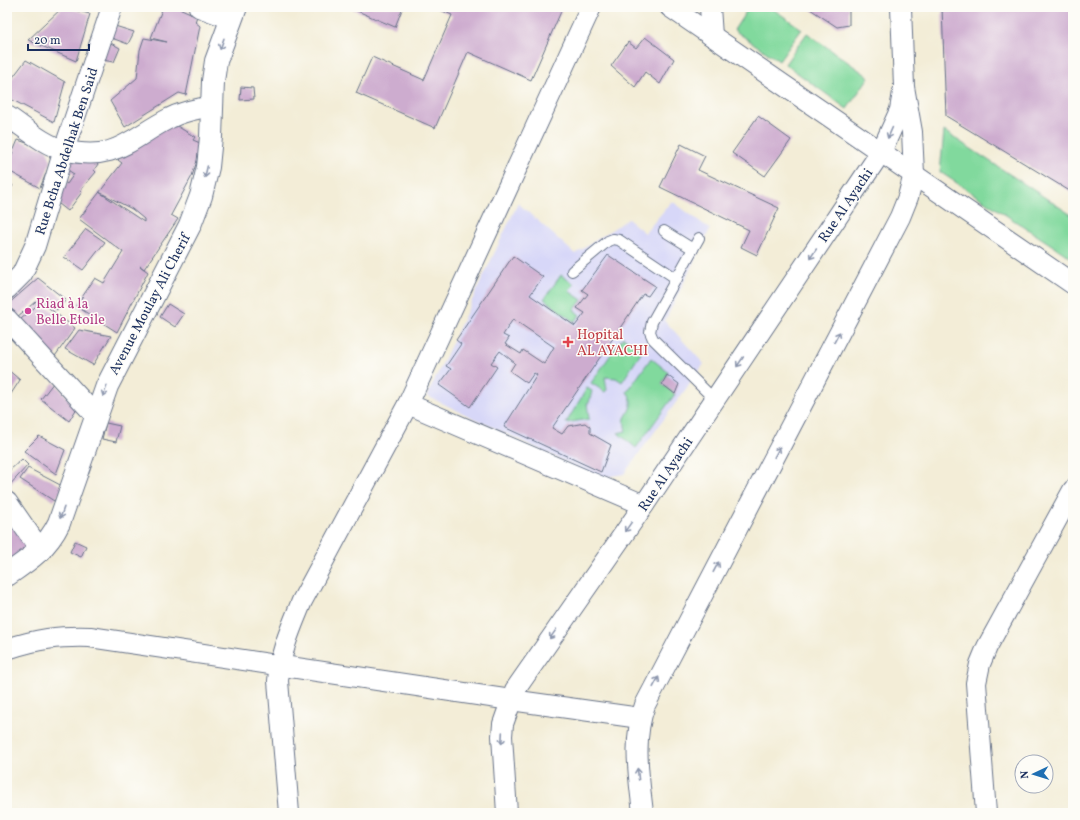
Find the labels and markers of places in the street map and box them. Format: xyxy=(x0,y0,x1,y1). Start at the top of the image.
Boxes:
place label: Riad à la Belle Etoile xyxy=(36,295,105,330)
marker: Riad à la Belle Etoile xyxy=(23,306,33,316)
place label: Hopital AL AYACHI xyxy=(577,326,648,361)
marker: Hopital AL AYACHI xyxy=(562,336,574,348)

